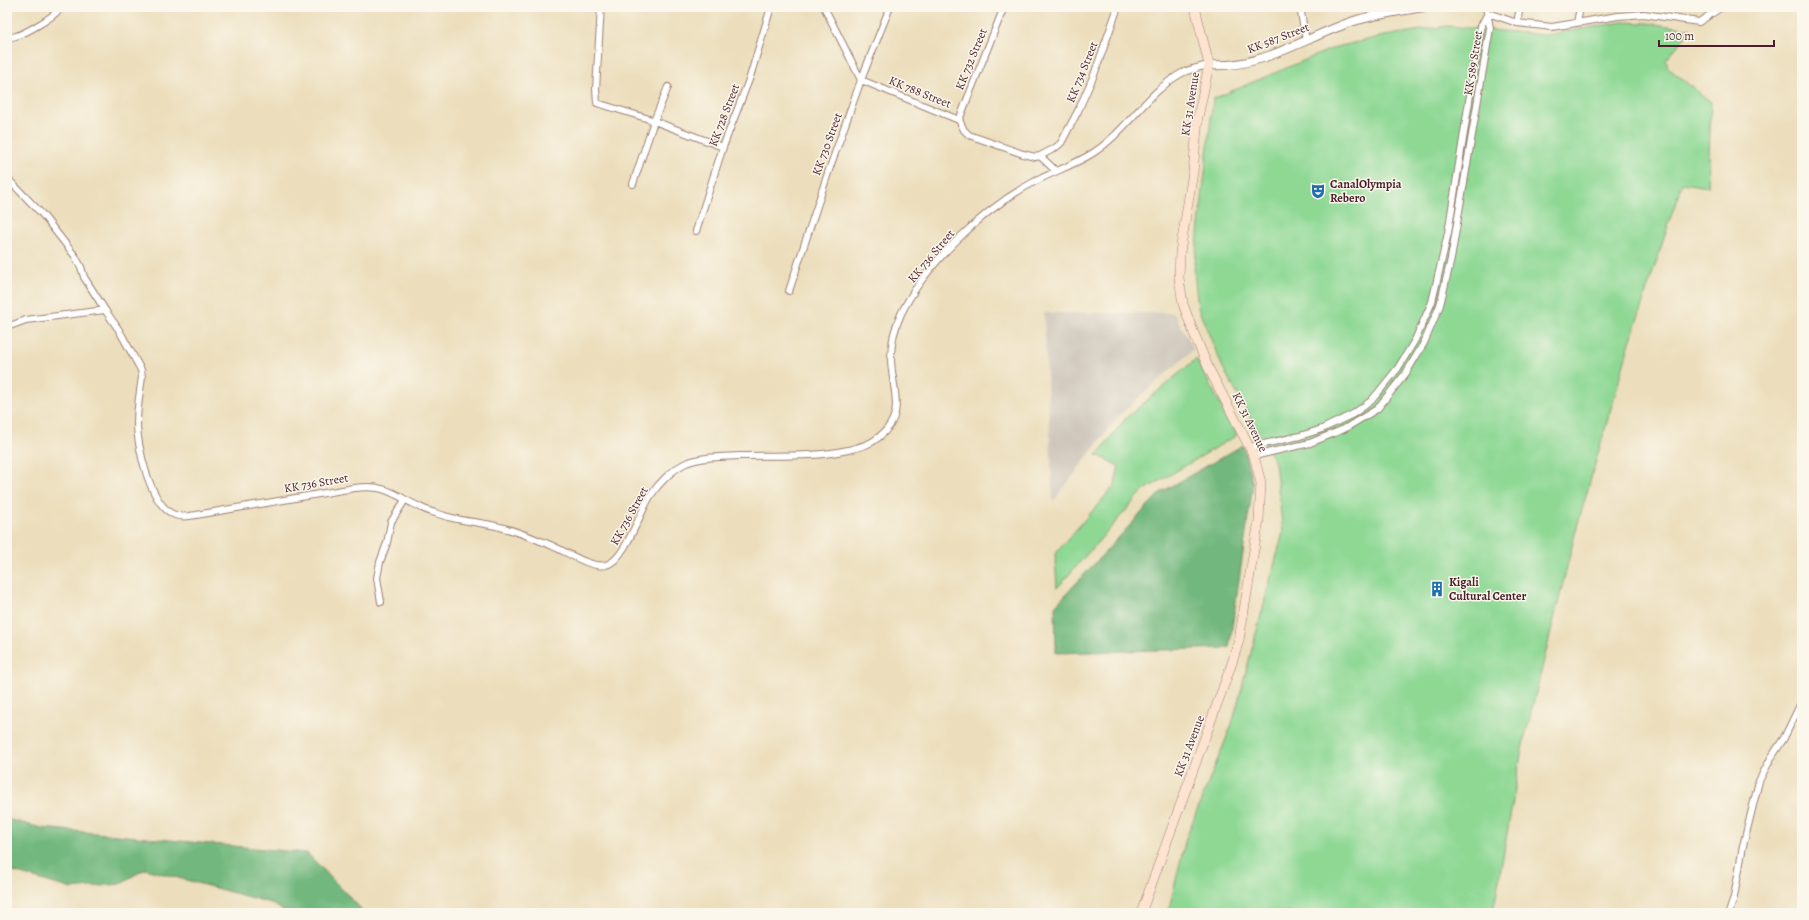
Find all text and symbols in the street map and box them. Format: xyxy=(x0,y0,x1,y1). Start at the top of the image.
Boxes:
street label: KK 587 Street xyxy=(1245,19,1311,57)
scale bar xyxy=(1659,22,1774,48)
street label: KK 732 Street xyxy=(951,26,991,92)
text: 100 m xyxy=(1665,28,1694,44)
street label: KK 589 Street xyxy=(1460,29,1486,97)
street label: KK 734 Street xyxy=(1062,39,1102,105)
street label: KK 31 Avenue xyxy=(1177,71,1203,137)
street label: KK 788 Street xyxy=(886,72,954,112)
street label: KK 728 Street xyxy=(705,81,743,149)
street label: KK 730 Street xyxy=(808,110,846,178)
place label: CanalOlympia Rebero xyxy=(1330,176,1402,206)
theatre icon: CanalOlympia Rebero xyxy=(1309,182,1327,200)
street label: KK 736 Street xyxy=(904,226,958,286)
street label: KK 31 Avenue xyxy=(1229,389,1271,455)
street label: KK 736 Street xyxy=(283,469,349,497)
street label: KK 736 Street xyxy=(606,484,652,548)
place label: Kigali Cultural Center xyxy=(1449,574,1526,604)
building icon: Kigali Cultural Center xyxy=(1428,580,1446,598)
street label: KK 31 Avenue xyxy=(1170,713,1208,779)

